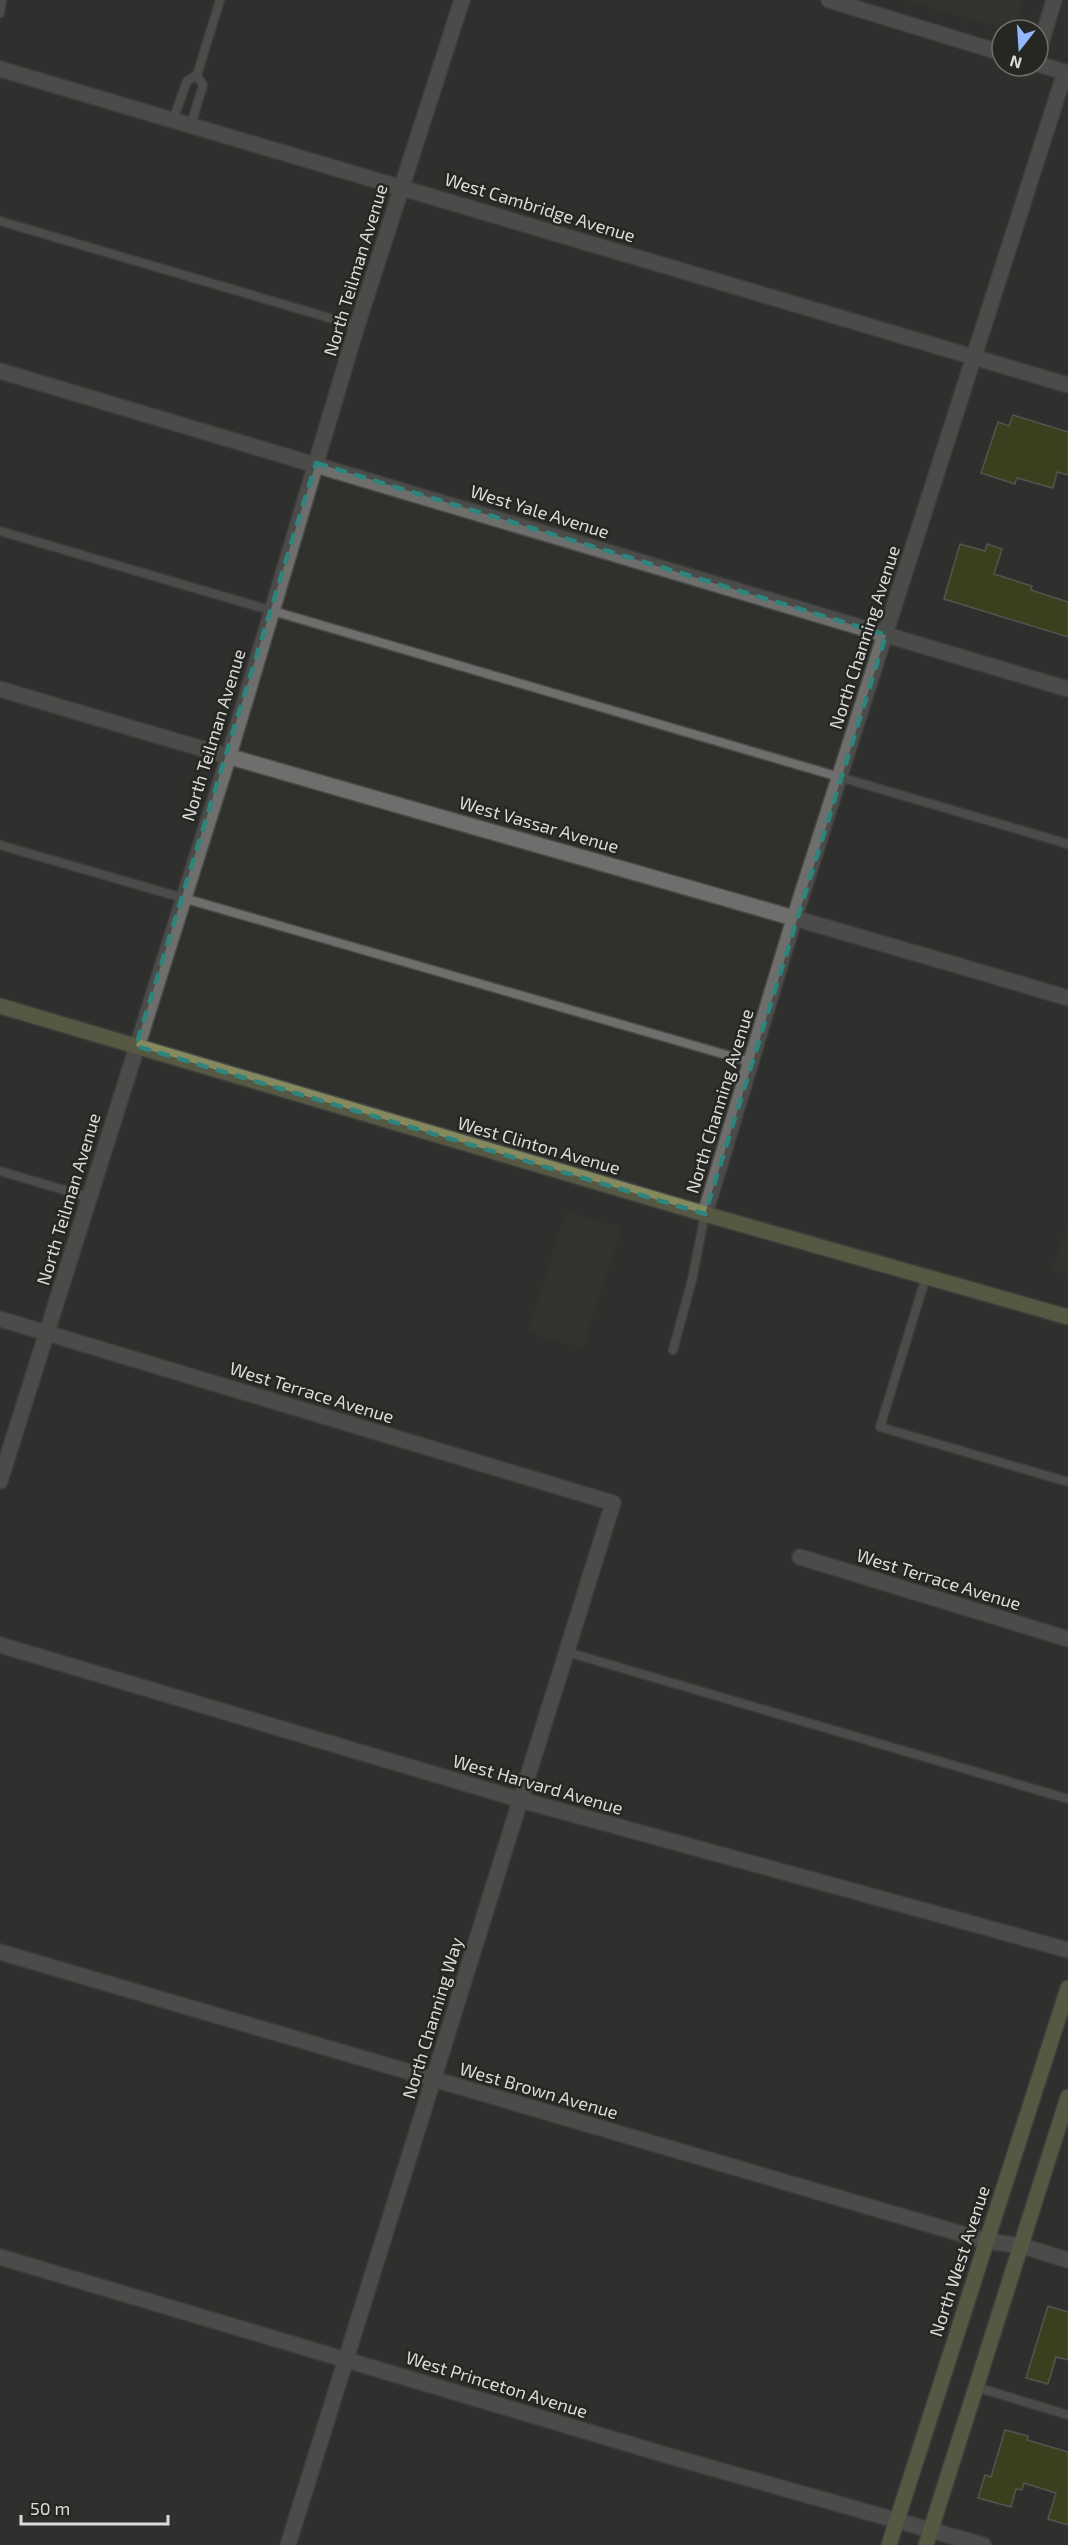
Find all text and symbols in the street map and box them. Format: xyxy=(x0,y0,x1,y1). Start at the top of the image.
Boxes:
north arrow xyxy=(990,18,1050,78)
text: N xyxy=(1007,52,1024,74)
street label: West Cambridge Avenue xyxy=(442,168,638,246)
street label: North Teilman Avenue xyxy=(318,181,392,359)
street label: West Yale Avenue xyxy=(468,479,612,543)
street label: North Channing Avenue xyxy=(824,542,904,732)
street label: North Teilman Avenue xyxy=(176,646,250,824)
street label: West Vassar Avenue xyxy=(457,791,621,857)
street label: North Channing Avenue xyxy=(680,1006,758,1196)
street label: North Teilman Avenue xyxy=(31,1110,105,1288)
street label: West Clinton Avenue xyxy=(455,1111,623,1179)
street label: West Terrace Avenue xyxy=(227,1357,397,1427)
street label: West Terrace Avenue xyxy=(854,1544,1024,1614)
street label: West Harvard Avenue xyxy=(450,1749,626,1819)
street label: North Channing Way xyxy=(397,1934,467,2102)
street label: West Brown Avenue xyxy=(457,2057,621,2123)
street label: North West Avenue xyxy=(924,2183,994,2339)
street label: West Princeton Avenue xyxy=(403,2346,591,2422)
scale bar xyxy=(21,2488,168,2526)
text: 50 m xyxy=(30,2497,70,2519)

